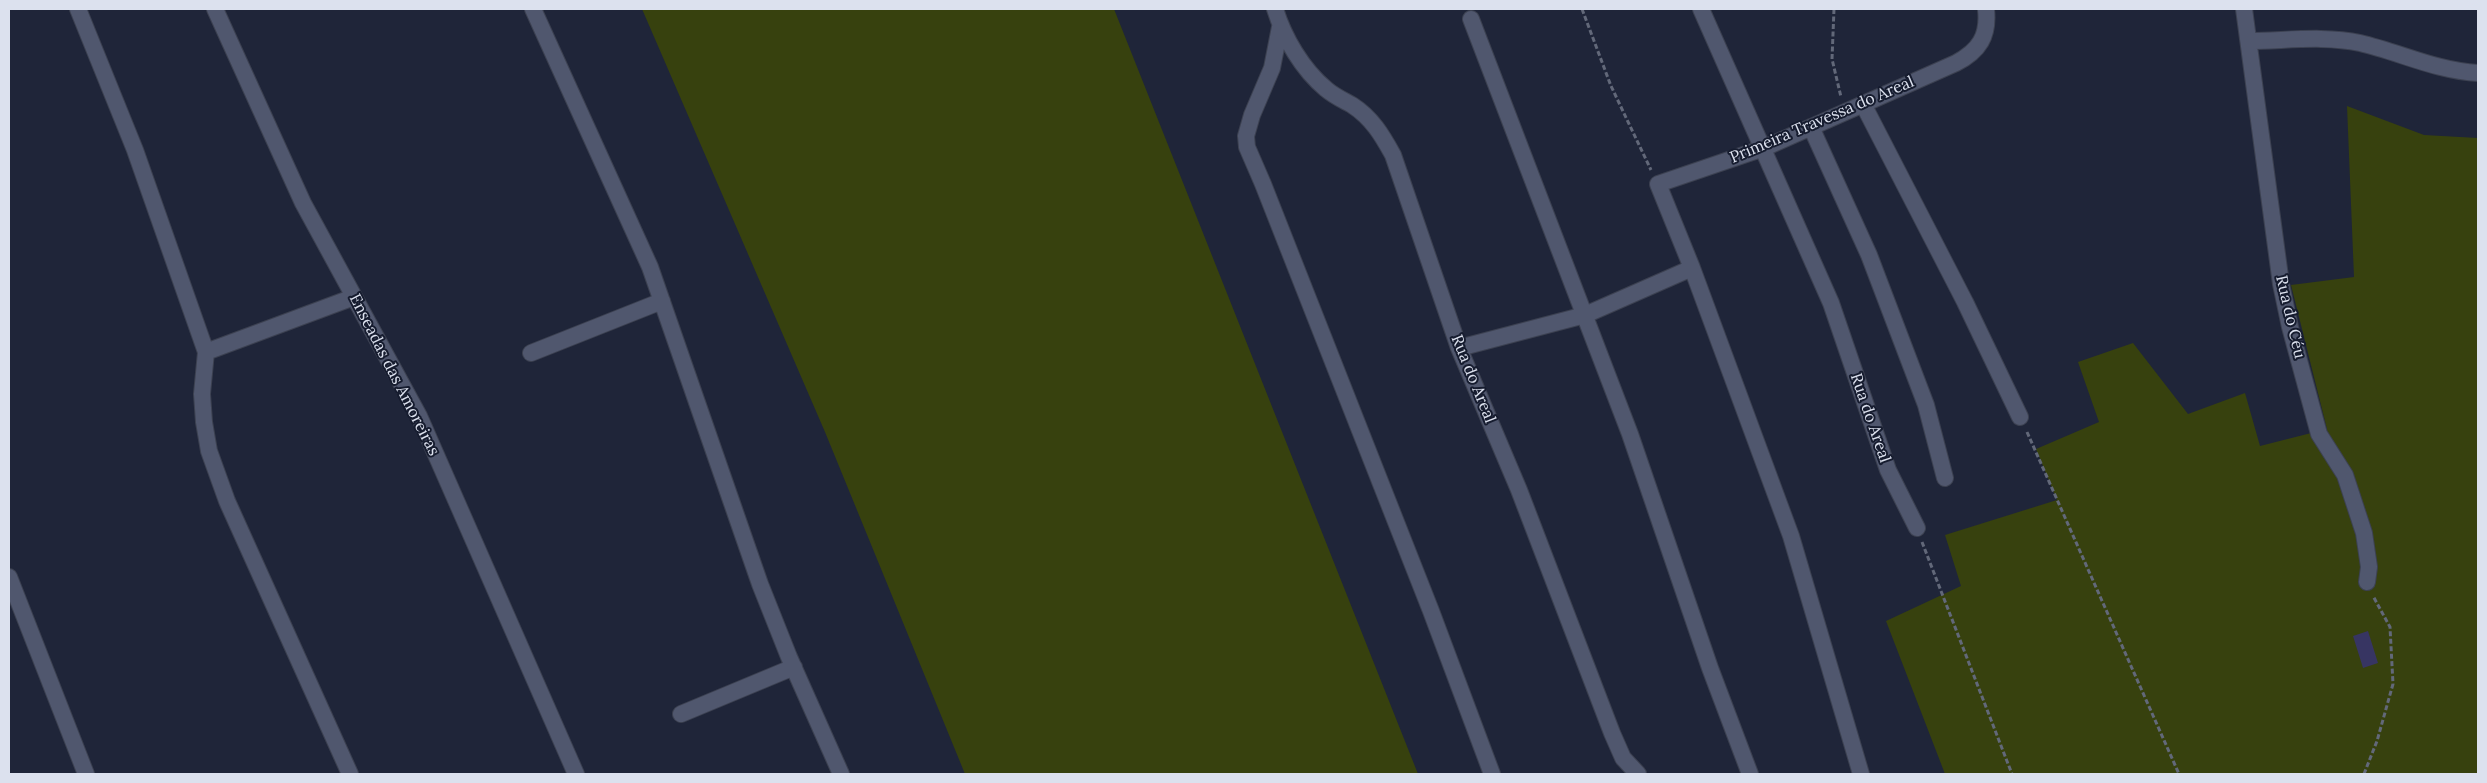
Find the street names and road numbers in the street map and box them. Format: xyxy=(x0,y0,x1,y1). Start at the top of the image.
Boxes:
street label: Primeira Travessa do Areal xyxy=(1727,72,1917,168)
street label: Rua do Céu xyxy=(2271,274,2309,360)
street label: Enseadas das Amoreiras xyxy=(345,291,443,459)
street label: Rua do Areal xyxy=(1447,332,1499,426)
street label: Rua do Areal xyxy=(1846,371,1894,465)

